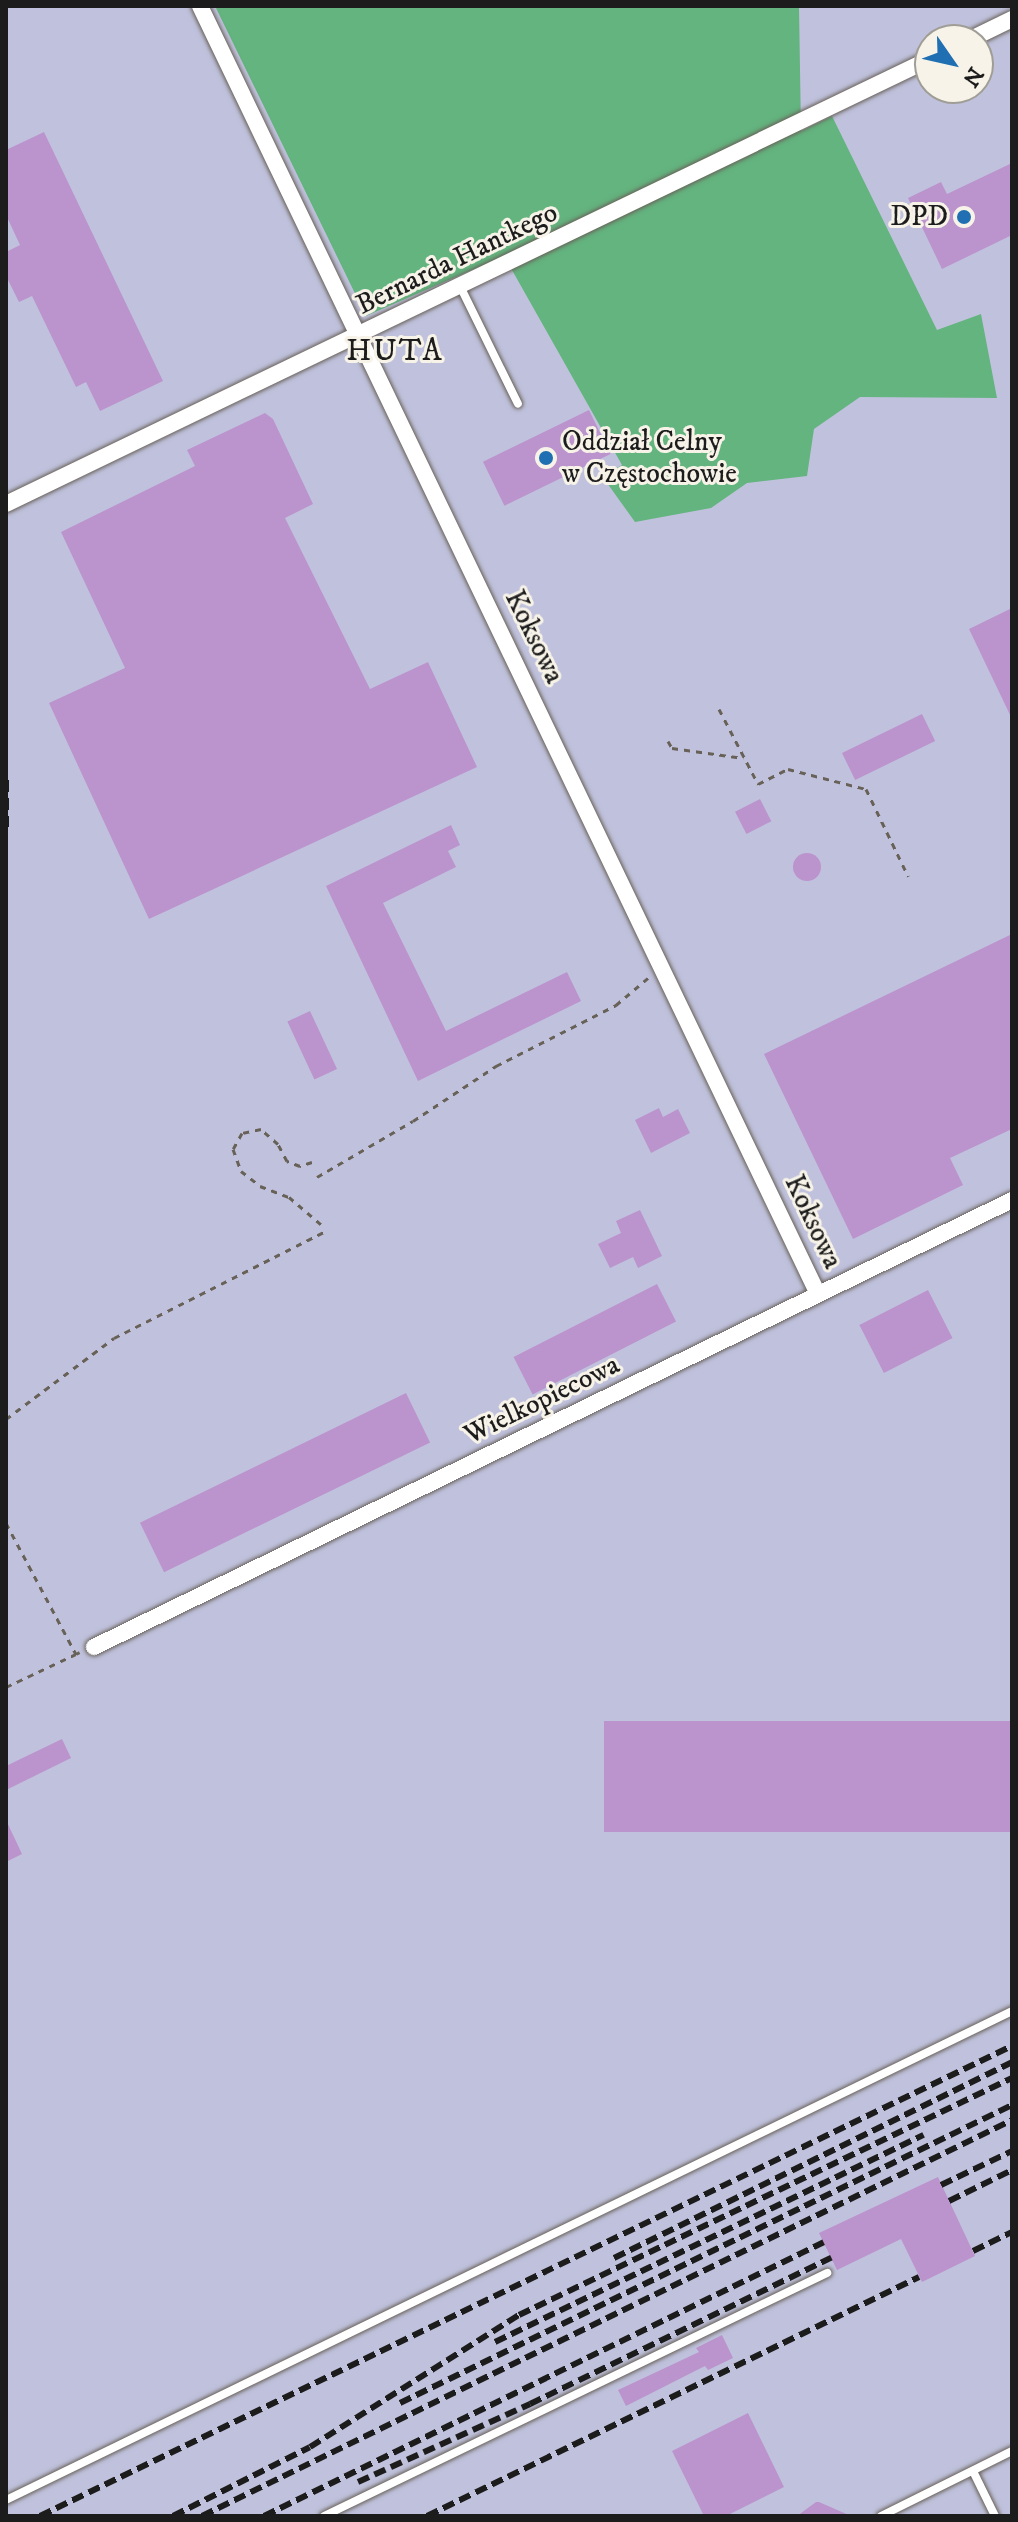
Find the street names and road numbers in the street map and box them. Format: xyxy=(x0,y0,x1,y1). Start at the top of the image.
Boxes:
street label: Bernarda Hantkego xyxy=(351,196,563,322)
street label: Koksowa xyxy=(497,585,571,689)
street label: Koksowa xyxy=(777,1170,849,1274)
street label: Wielkopiecowa xyxy=(459,1348,625,1452)

